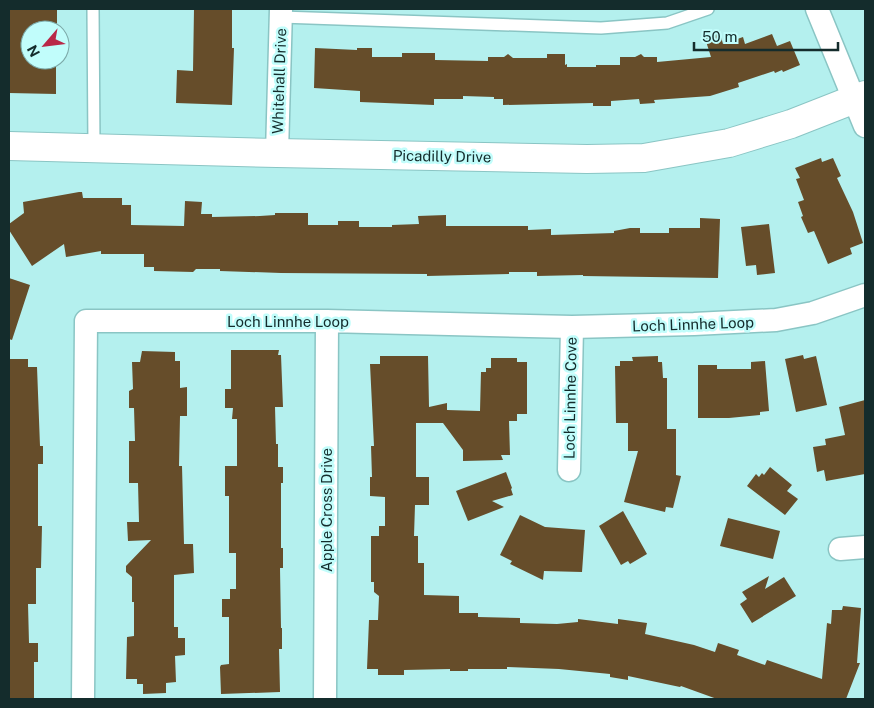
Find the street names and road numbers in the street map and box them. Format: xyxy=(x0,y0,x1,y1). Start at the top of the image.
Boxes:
street label: Whitehall Drive xyxy=(269,28,289,134)
street label: Picadilly Drive xyxy=(393,147,491,165)
street label: Loch Linnhe Loop xyxy=(227,313,349,330)
street label: Loch Linnhe Loop xyxy=(632,313,754,335)
street label: Loch Linnhe Cove xyxy=(560,337,580,459)
street label: Apple Cross Drive xyxy=(318,448,335,572)

